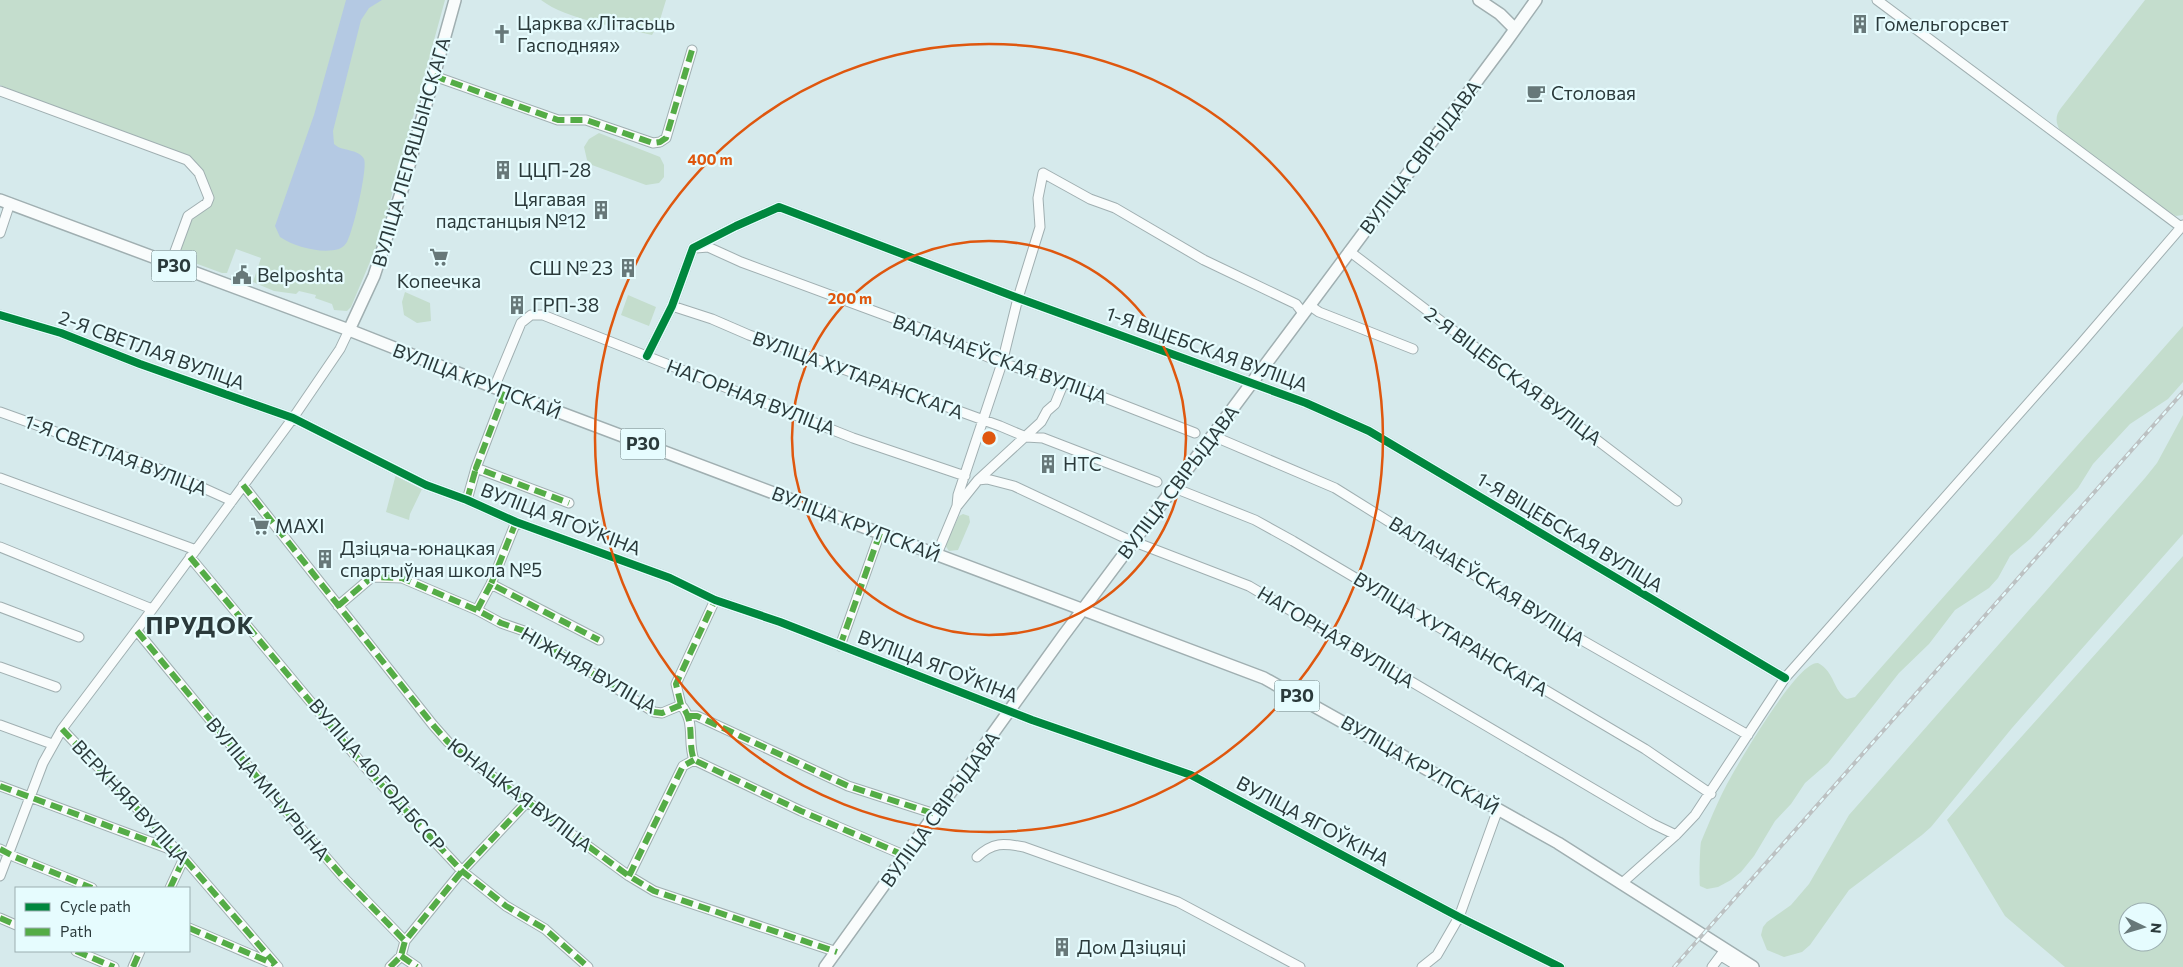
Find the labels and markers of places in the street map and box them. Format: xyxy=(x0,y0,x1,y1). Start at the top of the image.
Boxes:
place label: Царква «Літасьць Гасподняя» xyxy=(517,11,675,56)
place label: Гомельгорсвет xyxy=(1875,12,2009,35)
building icon: Гомельгорсвет xyxy=(1849,13,1871,35)
church icon: Царква «Літасьць Гасподняя» xyxy=(491,23,513,45)
place label: Столовая xyxy=(1551,81,1636,104)
cafe icon: Столовая xyxy=(1525,82,1547,104)
place label: ЦЦП-28 xyxy=(518,158,591,181)
building icon: ЦЦП-28 xyxy=(492,159,514,181)
place label: Цягавая падстанцыя №12 xyxy=(436,187,586,232)
building icon: Цягавая падстанцыя №12 xyxy=(590,199,612,221)
supermarket icon: Копеечка xyxy=(428,246,450,268)
place label: СШ № 23 xyxy=(529,256,613,279)
building icon: СШ № 23 xyxy=(617,257,639,279)
place label: Belposhta xyxy=(257,263,344,286)
public building icon: Belposhta xyxy=(231,264,253,286)
place label: Копеечка xyxy=(397,269,481,292)
place label: ГРП-38 xyxy=(532,293,599,316)
building icon: ГРП-38 xyxy=(506,294,528,316)
centre of rings xyxy=(980,429,998,447)
place label: НТС xyxy=(1063,452,1102,475)
building icon: НТС xyxy=(1037,453,1059,475)
place label: MAXI xyxy=(275,514,325,537)
supermarket icon: MAXI xyxy=(249,515,271,537)
place label: Дзіцяча-юнацкая спартыўная школа №5 xyxy=(340,536,542,581)
building icon: Дзіцяча-юнацкая спартыўная школа №5 xyxy=(314,548,336,570)
place label: Дом Дзіцяці xyxy=(1077,935,1186,958)
building icon: Дом Дзіцяці xyxy=(1051,936,1073,958)

